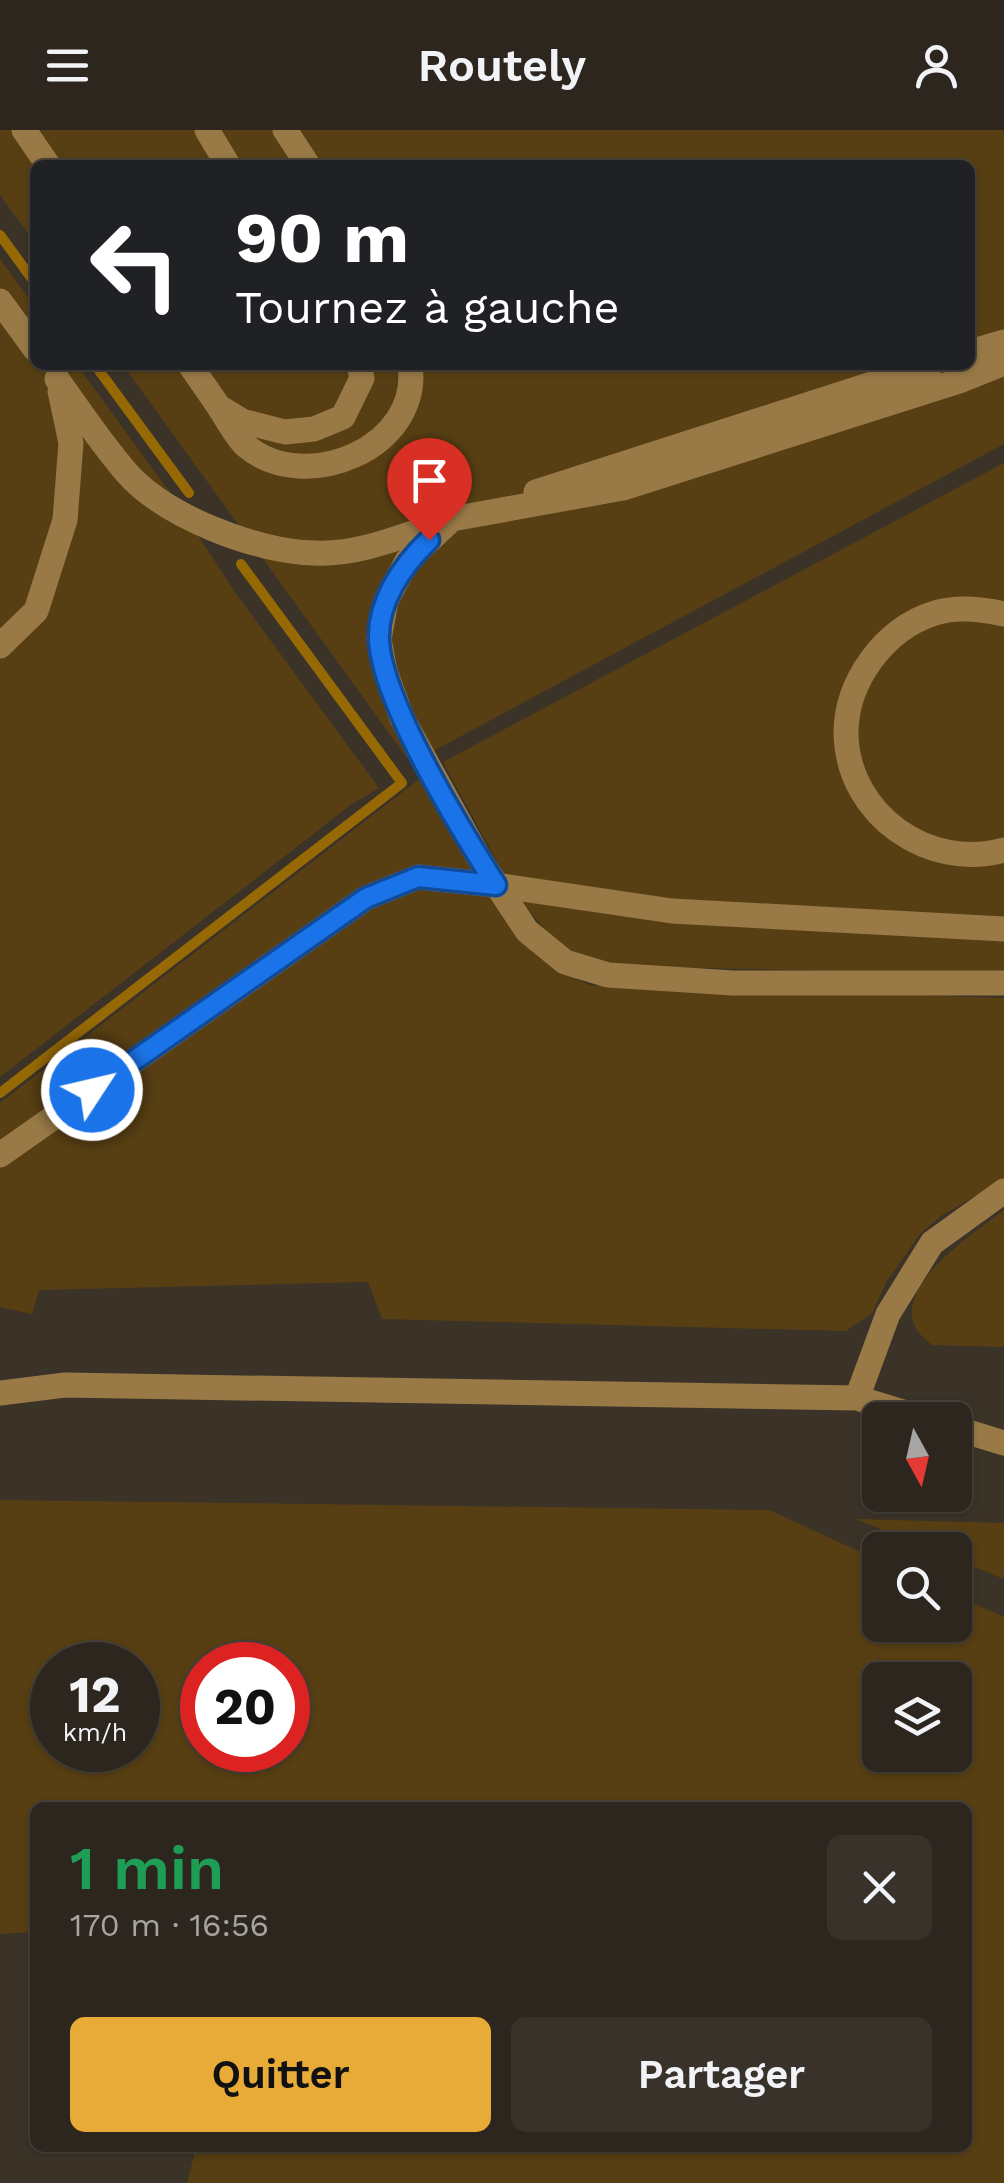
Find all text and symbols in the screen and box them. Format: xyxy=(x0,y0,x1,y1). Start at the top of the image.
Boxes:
icon: menu xyxy=(40,38,95,93)
icon: person xyxy=(909,38,964,93)
text: Routely xyxy=(418,39,586,92)
text: 90 m xyxy=(235,197,409,279)
icon: left xyxy=(70,200,200,330)
text: Tournez à gauche xyxy=(235,281,620,334)
pin xyxy=(387,438,472,541)
icon: arrive xyxy=(402,453,457,508)
position arrow xyxy=(40,1038,144,1142)
north arrow xyxy=(862,1402,972,1512)
map controls xyxy=(862,1402,972,1772)
button: search xyxy=(862,1532,972,1642)
speed limit sign: 20 xyxy=(180,1642,310,1772)
button: layers xyxy=(862,1662,972,1772)
text: 12 xyxy=(69,1665,121,1724)
text: km/h xyxy=(63,1718,127,1747)
text: 1 min xyxy=(70,1833,224,1904)
button: close xyxy=(827,1835,932,1940)
text: 170 m · 16:56 xyxy=(70,1906,269,1944)
button: Quitter xyxy=(70,2017,491,2132)
button: Partager xyxy=(511,2017,932,2132)

